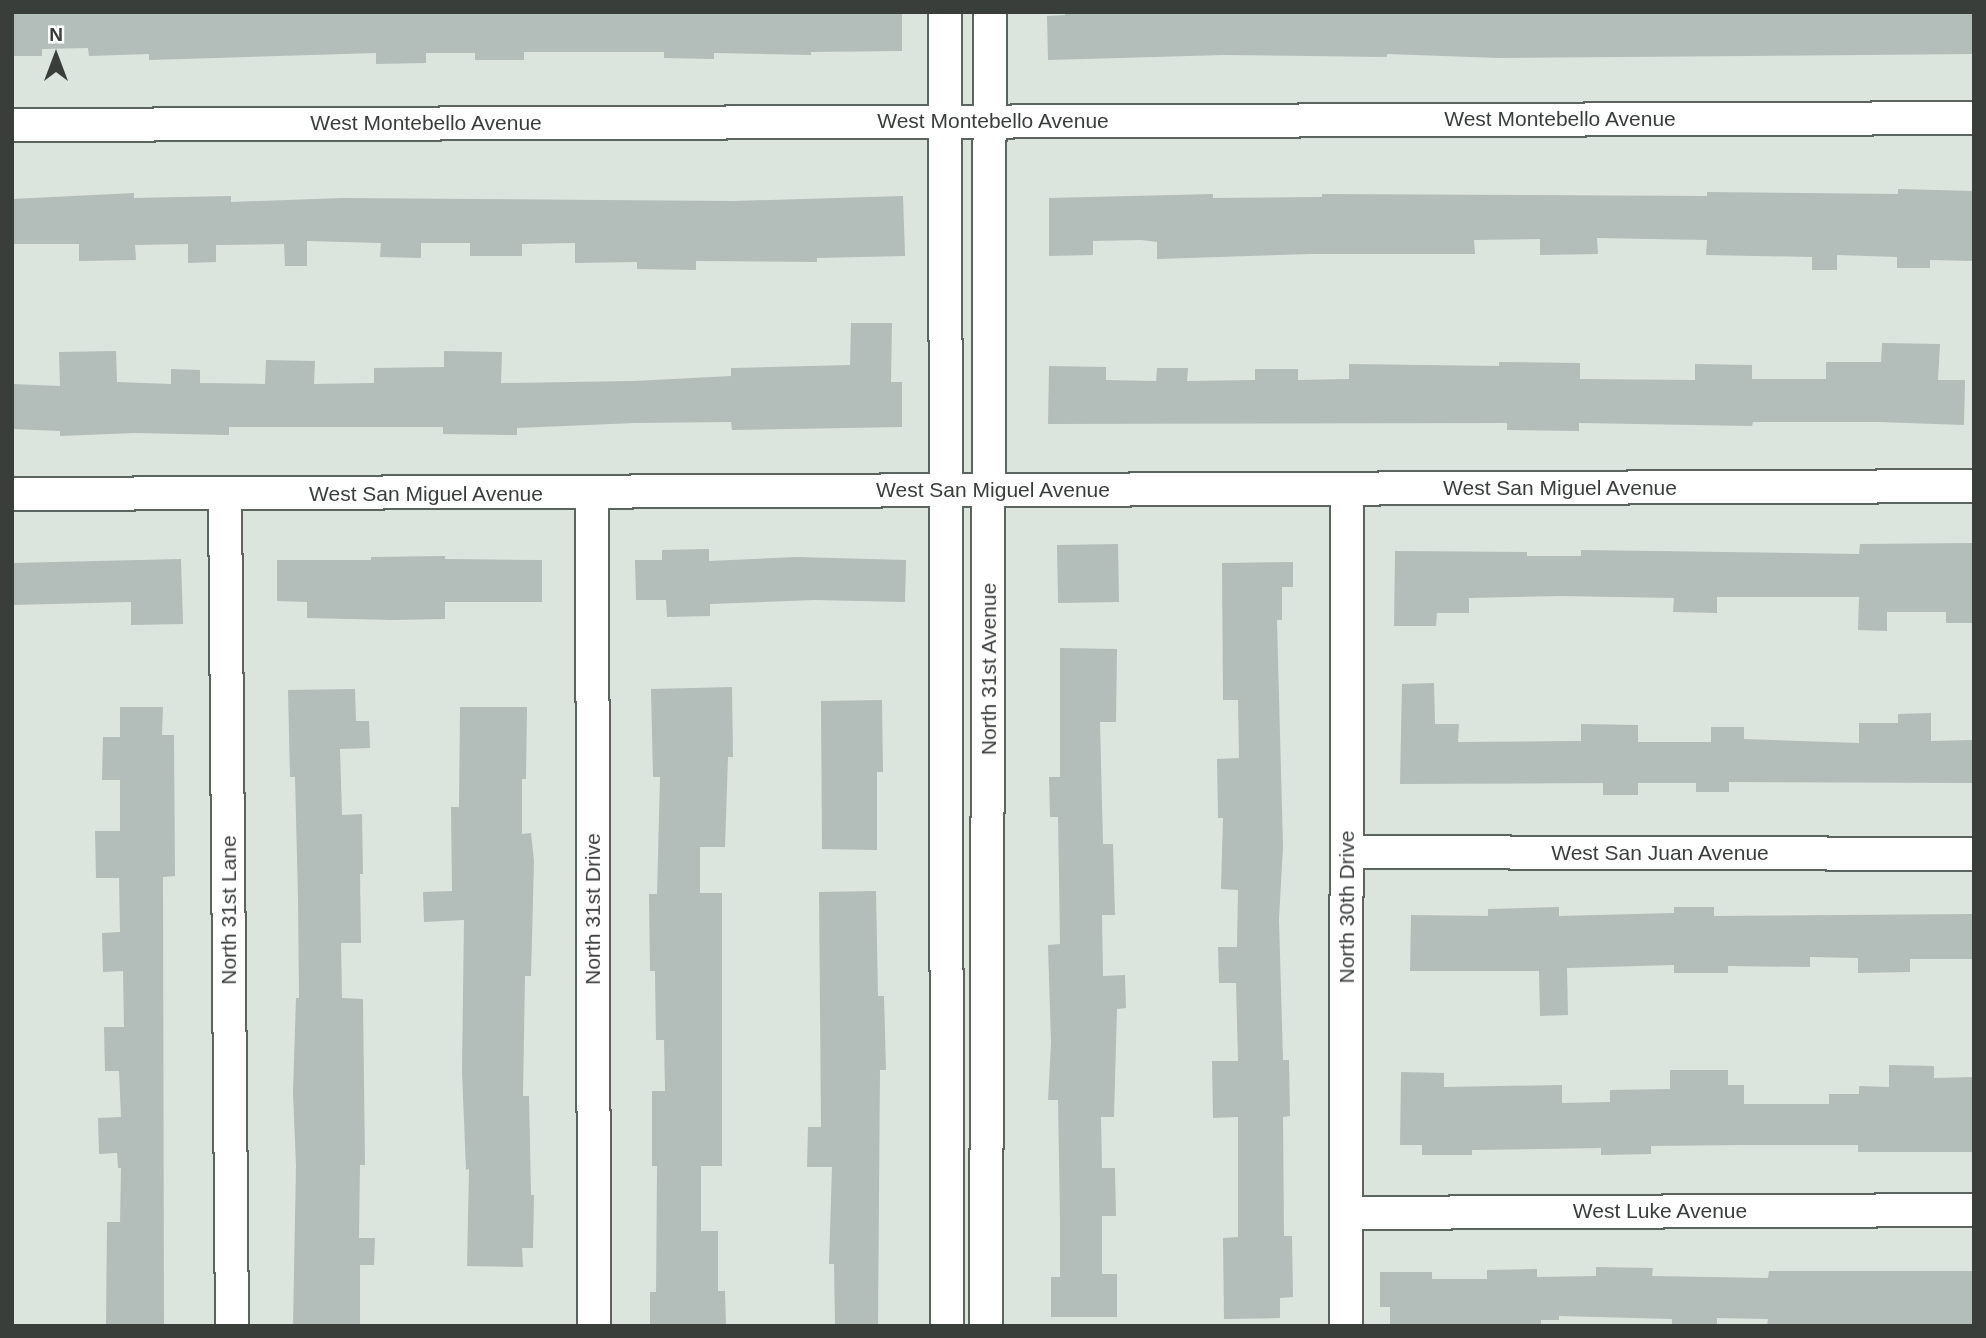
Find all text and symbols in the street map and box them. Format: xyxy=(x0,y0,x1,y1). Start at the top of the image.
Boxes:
north arrow xyxy=(21,21,91,91)
text: N xyxy=(49,24,63,45)
street label: West Montebello Avenue xyxy=(1444,106,1676,132)
street label: West Montebello Avenue xyxy=(877,108,1109,134)
street label: West Montebello Avenue xyxy=(310,110,542,136)
street label: West San Miguel Avenue xyxy=(1442,475,1678,501)
street label: West San Miguel Avenue xyxy=(875,477,1111,503)
street label: West San Miguel Avenue xyxy=(308,481,544,507)
street label: North 31st Avenue xyxy=(976,582,1002,756)
street label: North 30th Drive xyxy=(1334,831,1360,983)
street label: North 31st Drive xyxy=(580,833,606,985)
street label: North 31st Lane xyxy=(216,835,242,985)
street label: West San Juan Avenue xyxy=(1551,840,1769,866)
street label: West Luke Avenue xyxy=(1572,1198,1748,1224)

